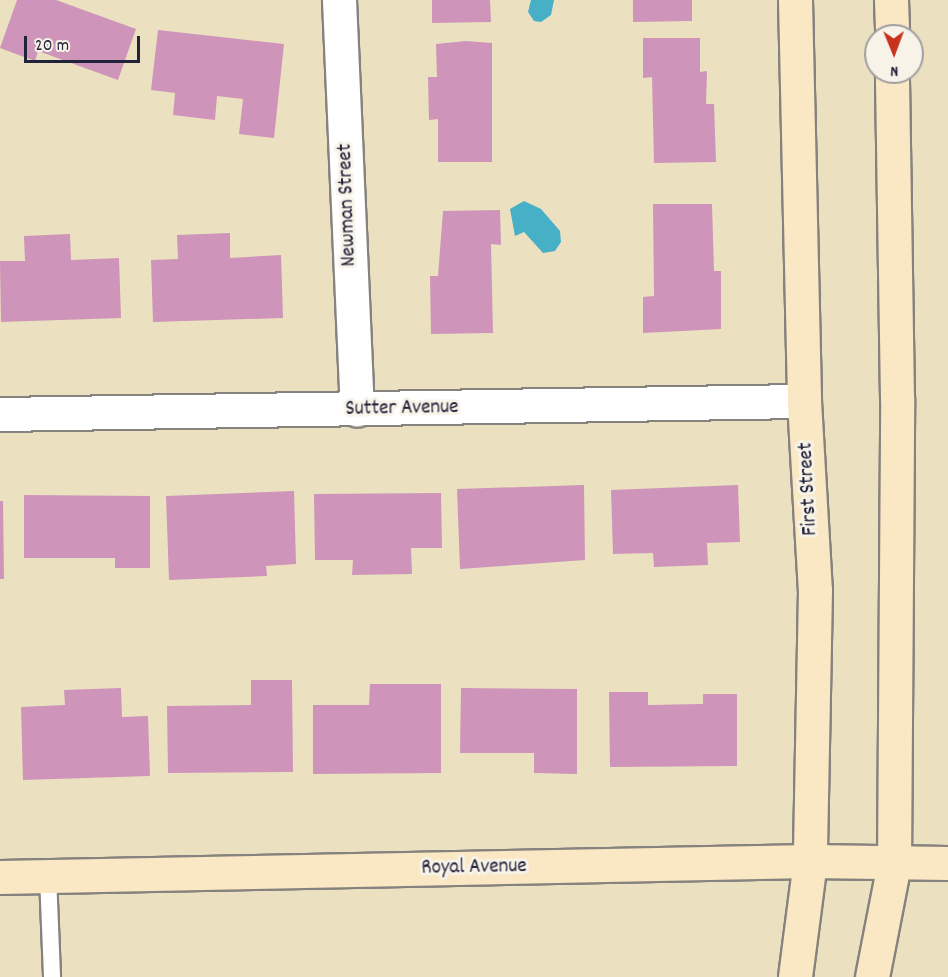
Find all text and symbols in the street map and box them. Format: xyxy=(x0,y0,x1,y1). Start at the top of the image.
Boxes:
scale bar xyxy=(27,24,142,62)
north arrow xyxy=(864,24,924,84)
text: 20 m xyxy=(35,34,69,59)
text: N xyxy=(890,59,898,82)
street label: Newman Street xyxy=(333,143,363,267)
street label: Sutter Avenue xyxy=(345,395,459,423)
street label: First Street xyxy=(794,442,824,536)
street label: Royal Avenue xyxy=(421,854,527,882)

